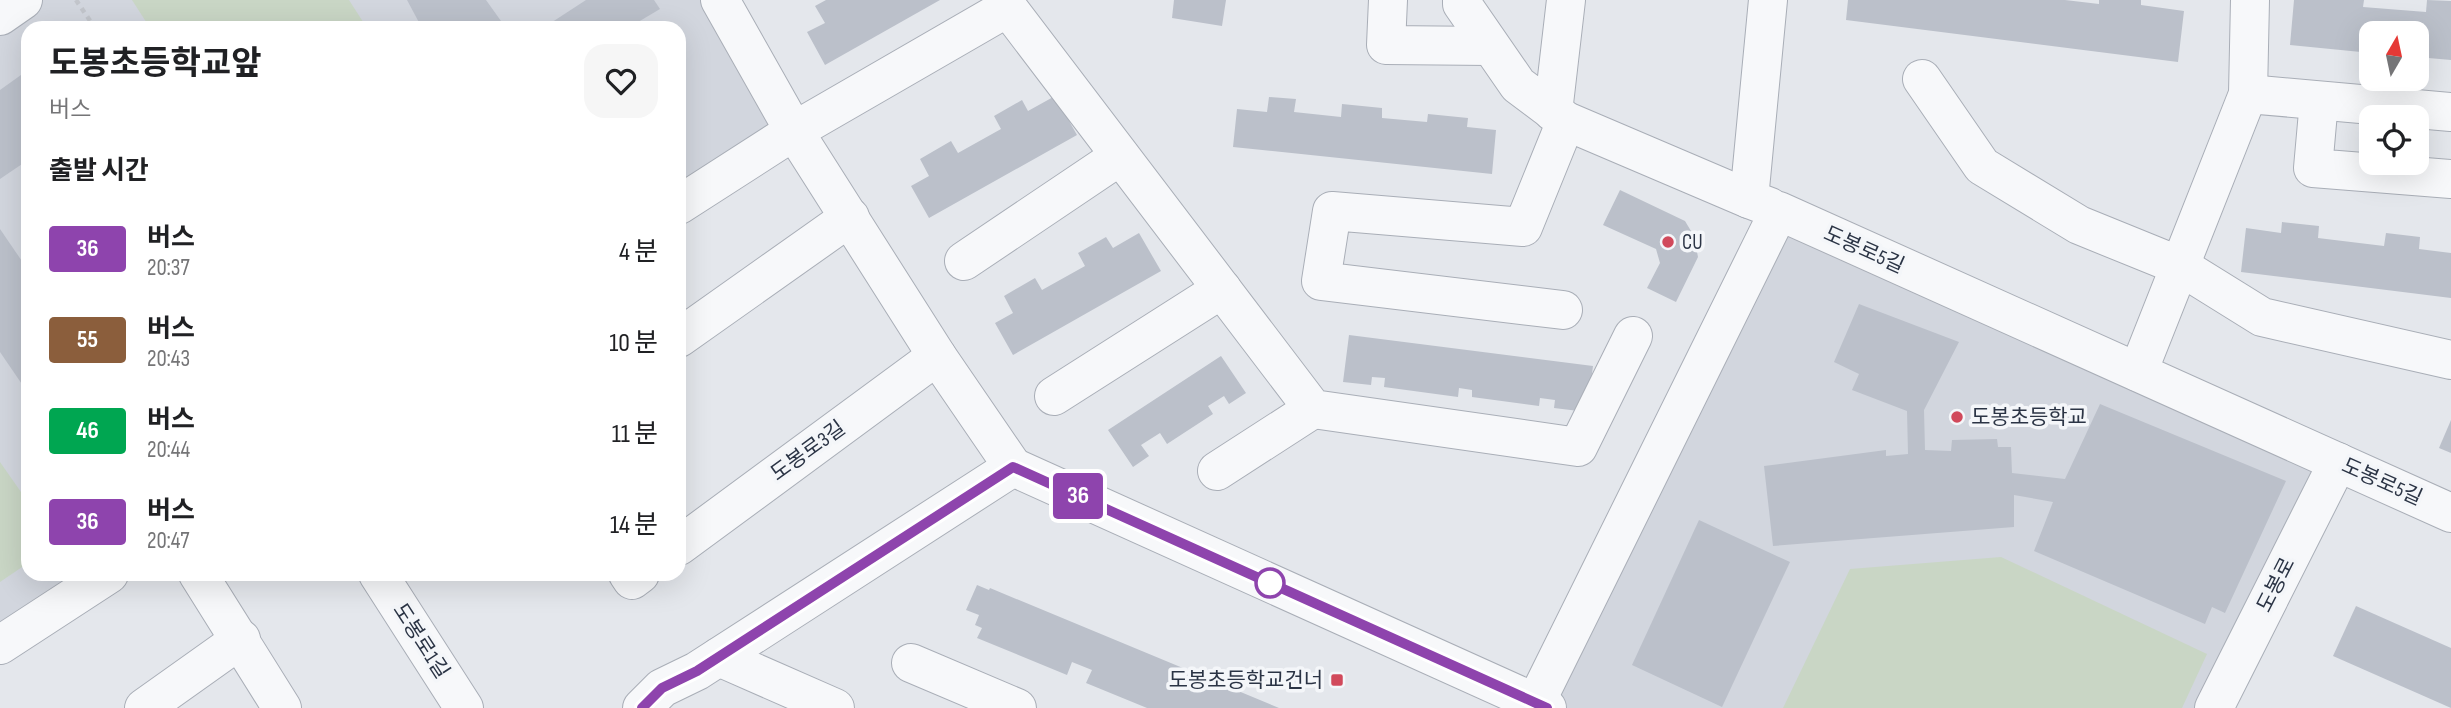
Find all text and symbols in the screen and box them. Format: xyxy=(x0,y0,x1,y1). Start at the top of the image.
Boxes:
north arrow xyxy=(2359,21,2429,91)
map controls xyxy=(2359,21,2429,175)
text: 도봉초등학교앞 xyxy=(49,44,262,84)
button: heart xyxy=(584,44,658,118)
text: 버스 xyxy=(49,96,91,124)
button: locate xyxy=(2359,105,2429,175)
text: 출발 시간 xyxy=(49,156,149,187)
street label: 도봉로5길 xyxy=(1820,221,1908,279)
text: 버스 xyxy=(147,223,195,254)
place label: CU xyxy=(1682,230,1703,255)
text: 36 xyxy=(76,234,99,263)
marker: CU xyxy=(1660,234,1676,250)
text: 4 분 xyxy=(619,237,658,268)
text: 20:37 xyxy=(147,254,190,282)
text: 버스 xyxy=(147,314,195,345)
text: 55 xyxy=(77,325,98,354)
text: 10 분 xyxy=(609,328,658,359)
text: 20:43 xyxy=(147,345,190,373)
text: 버스 xyxy=(147,405,195,436)
place label: 도봉초등학교 xyxy=(1971,405,2087,430)
marker: 도봉초등학교 xyxy=(1949,409,1965,425)
text: 46 xyxy=(76,416,99,445)
street label: 도봉로3길 xyxy=(766,416,850,486)
text: 11 분 xyxy=(612,419,658,450)
text: 20:44 xyxy=(147,436,190,464)
street label: 도봉로5길 xyxy=(2338,453,2426,511)
line badge: 36 xyxy=(1046,473,1110,519)
text: 36 xyxy=(1067,481,1089,510)
text: 버스 xyxy=(147,496,195,527)
text: 36 xyxy=(76,507,99,536)
text: 14 분 xyxy=(610,510,658,541)
text: 20:47 xyxy=(147,527,189,555)
street label: 도봉로 xyxy=(2252,553,2300,617)
unlabelled marker xyxy=(1255,568,1285,598)
street label: 도봉로1길 xyxy=(387,599,455,683)
place label: 도봉초등학교건너 xyxy=(1168,668,1323,693)
marker: 도봉초등학교건너 xyxy=(1329,672,1345,688)

